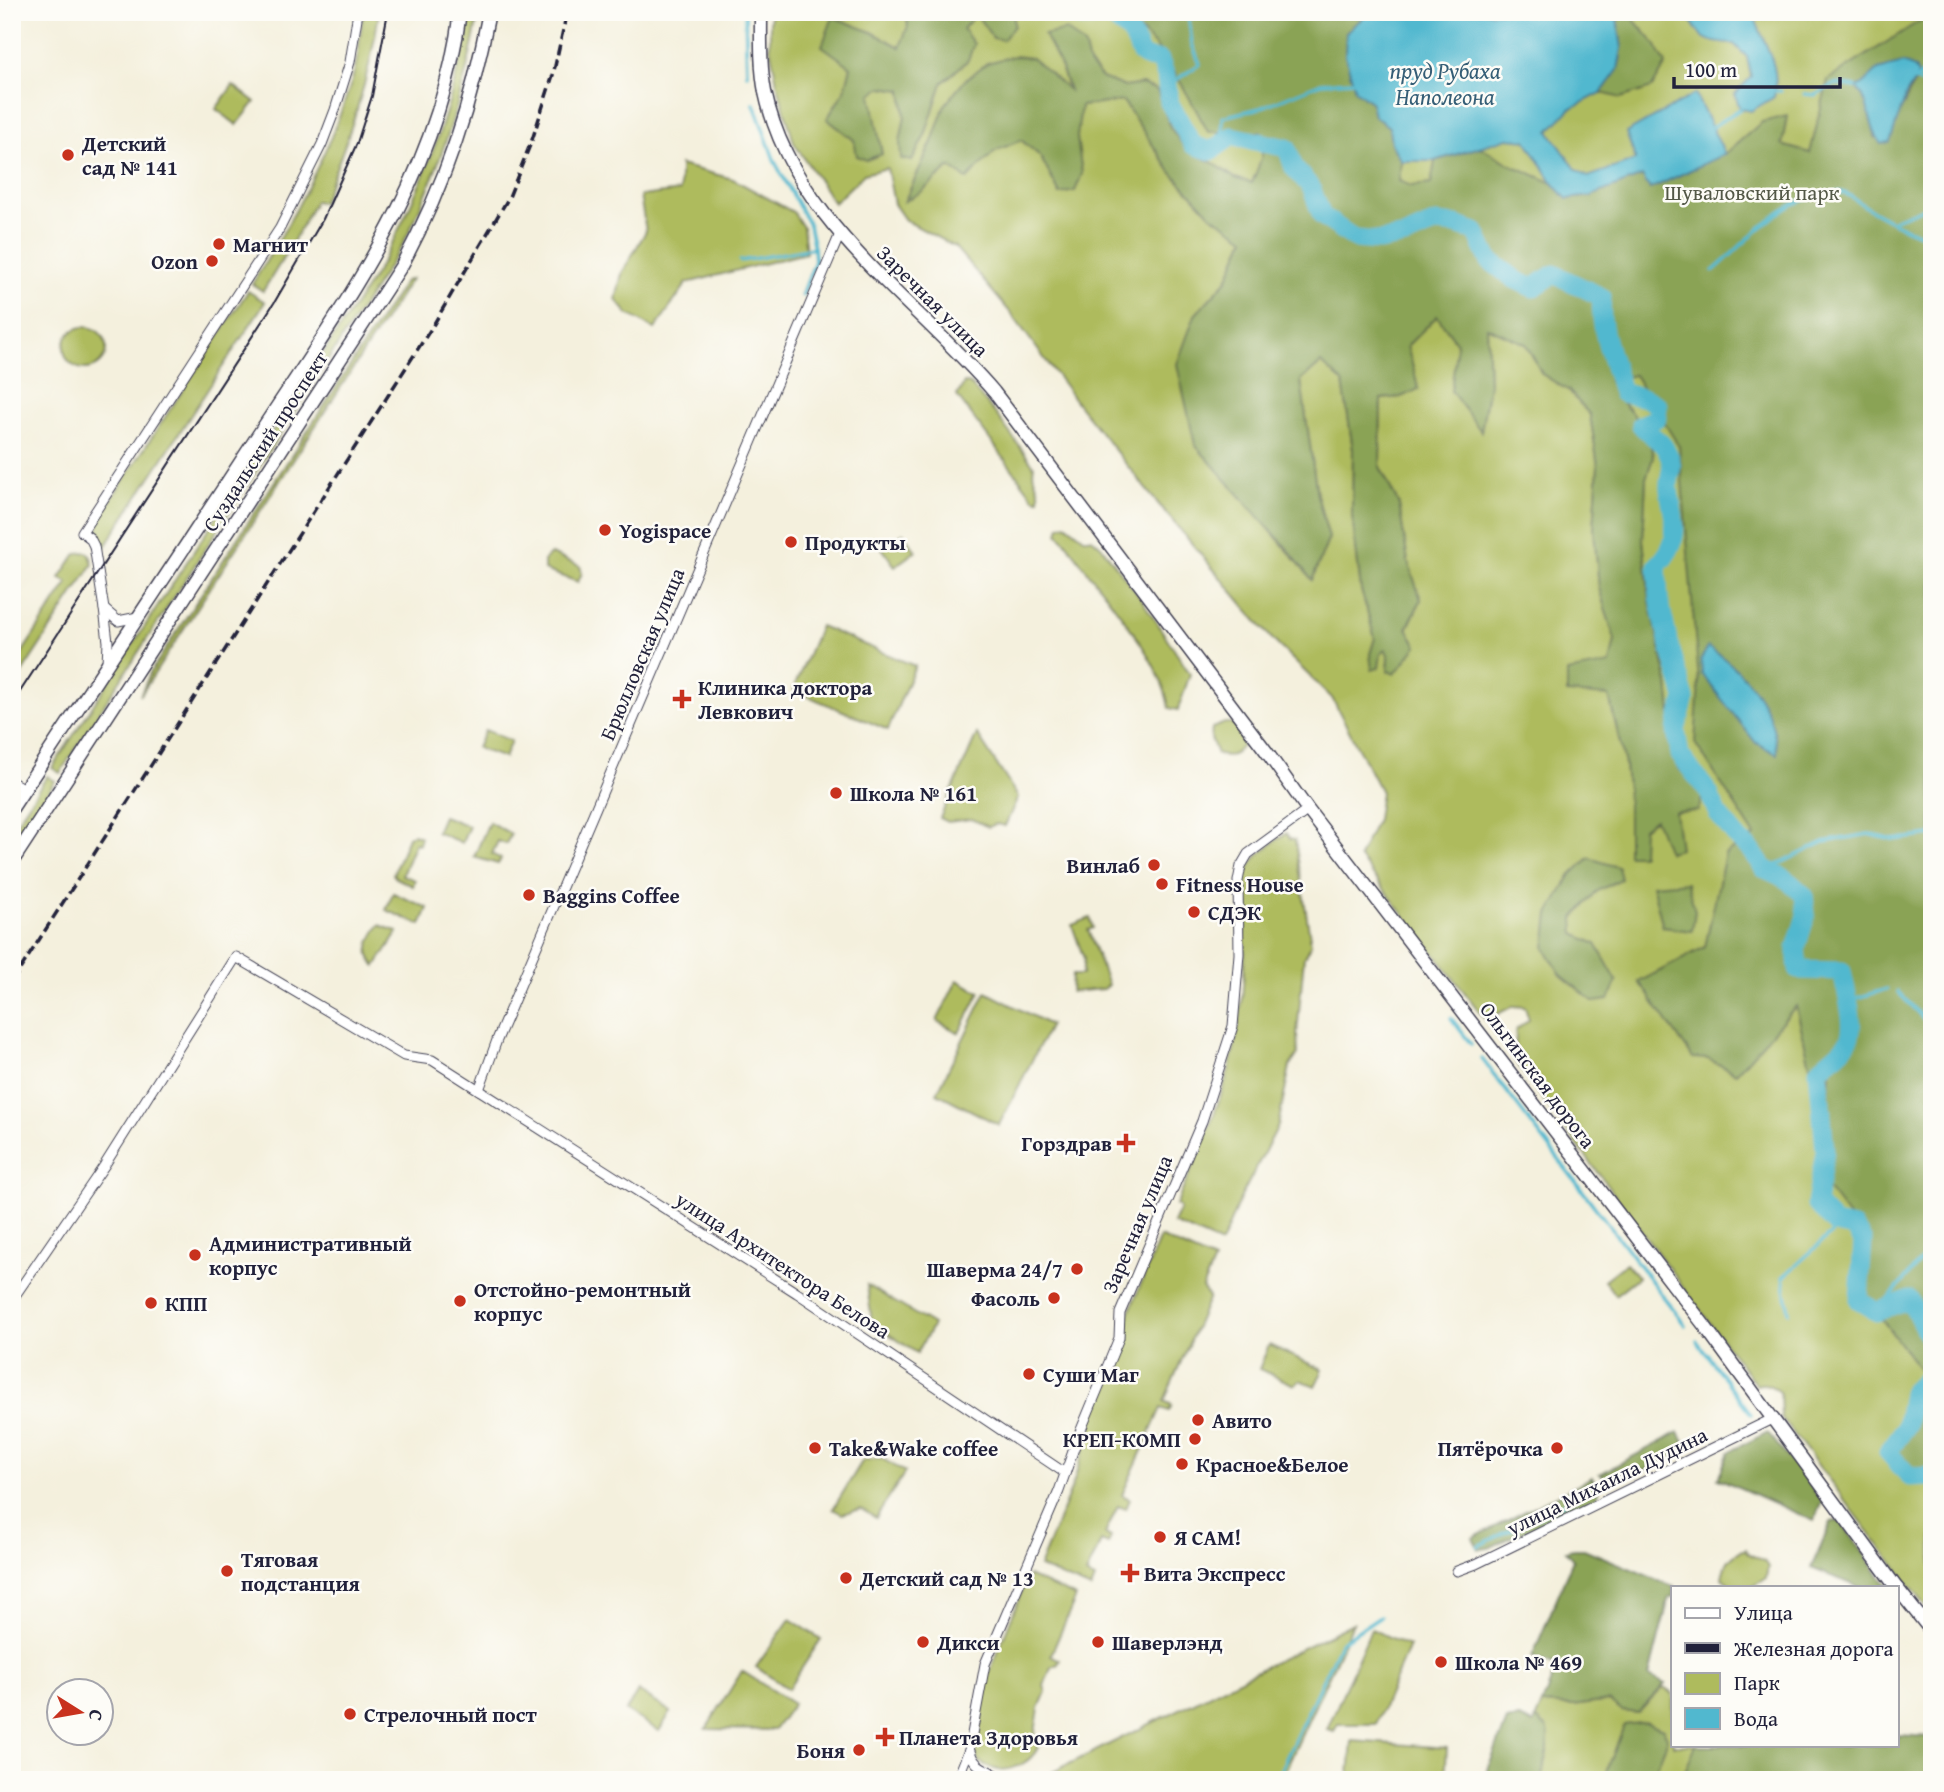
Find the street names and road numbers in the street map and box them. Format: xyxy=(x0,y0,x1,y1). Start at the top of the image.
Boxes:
street label: Заречная улица xyxy=(870,238,996,364)
street label: Суздальский проспект xyxy=(195,344,335,538)
street label: Брюлловская улица xyxy=(592,563,692,745)
street label: Ольгинская дорога xyxy=(1473,995,1603,1155)
street label: Заречная улица xyxy=(1094,1150,1180,1298)
street label: улица Архитектора Белова xyxy=(669,1183,897,1346)
street label: улица Михаила Дудина xyxy=(1501,1419,1713,1544)

